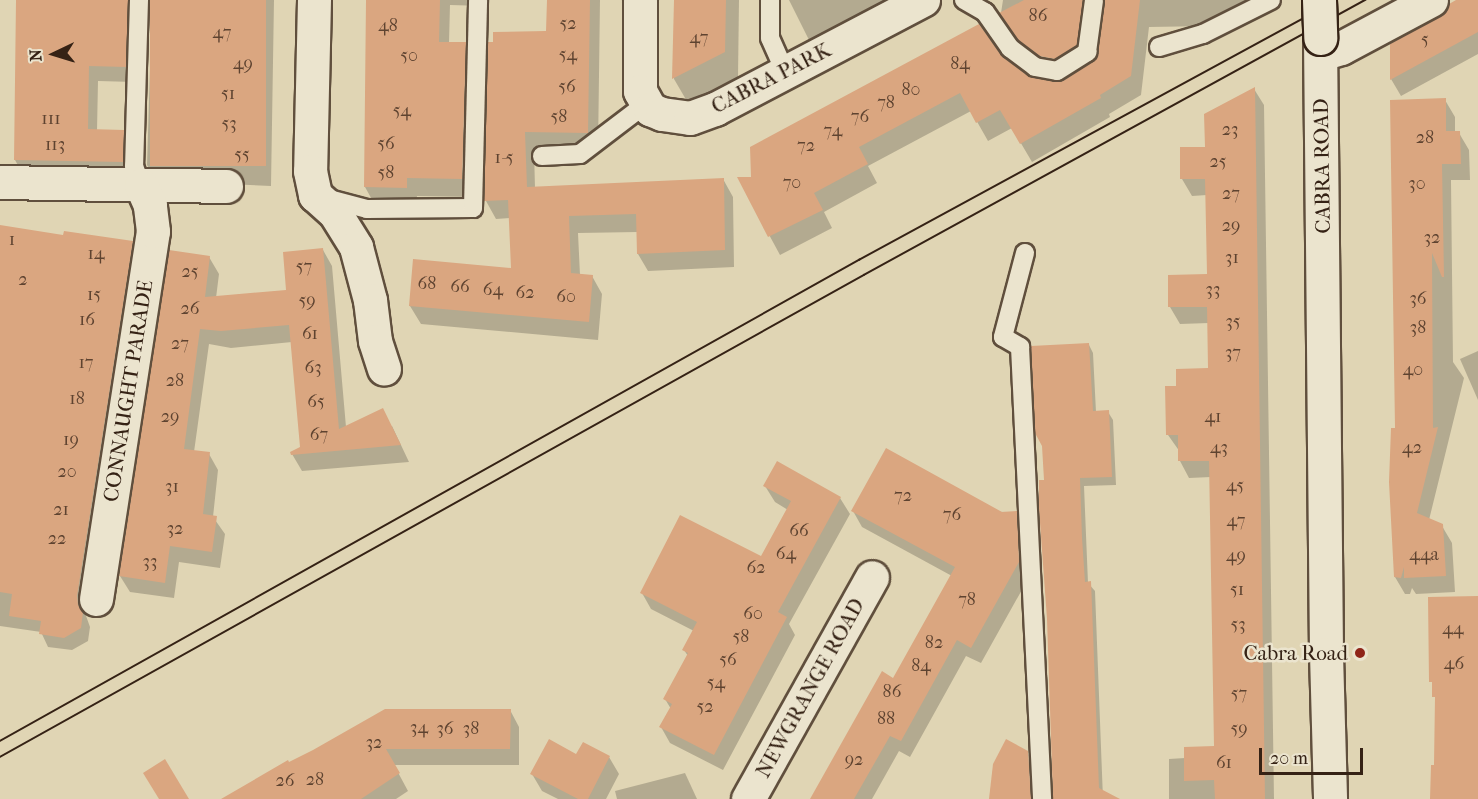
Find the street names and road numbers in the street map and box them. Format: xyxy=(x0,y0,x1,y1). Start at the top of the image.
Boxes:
street label: CABRA PARK xyxy=(707,37,835,119)
street label: CABRA ROAD xyxy=(1308,98,1336,234)
street label: CONNAUGHT PARADE xyxy=(98,278,158,504)
street label: NEWGRANGE ROAD xyxy=(750,594,870,782)

